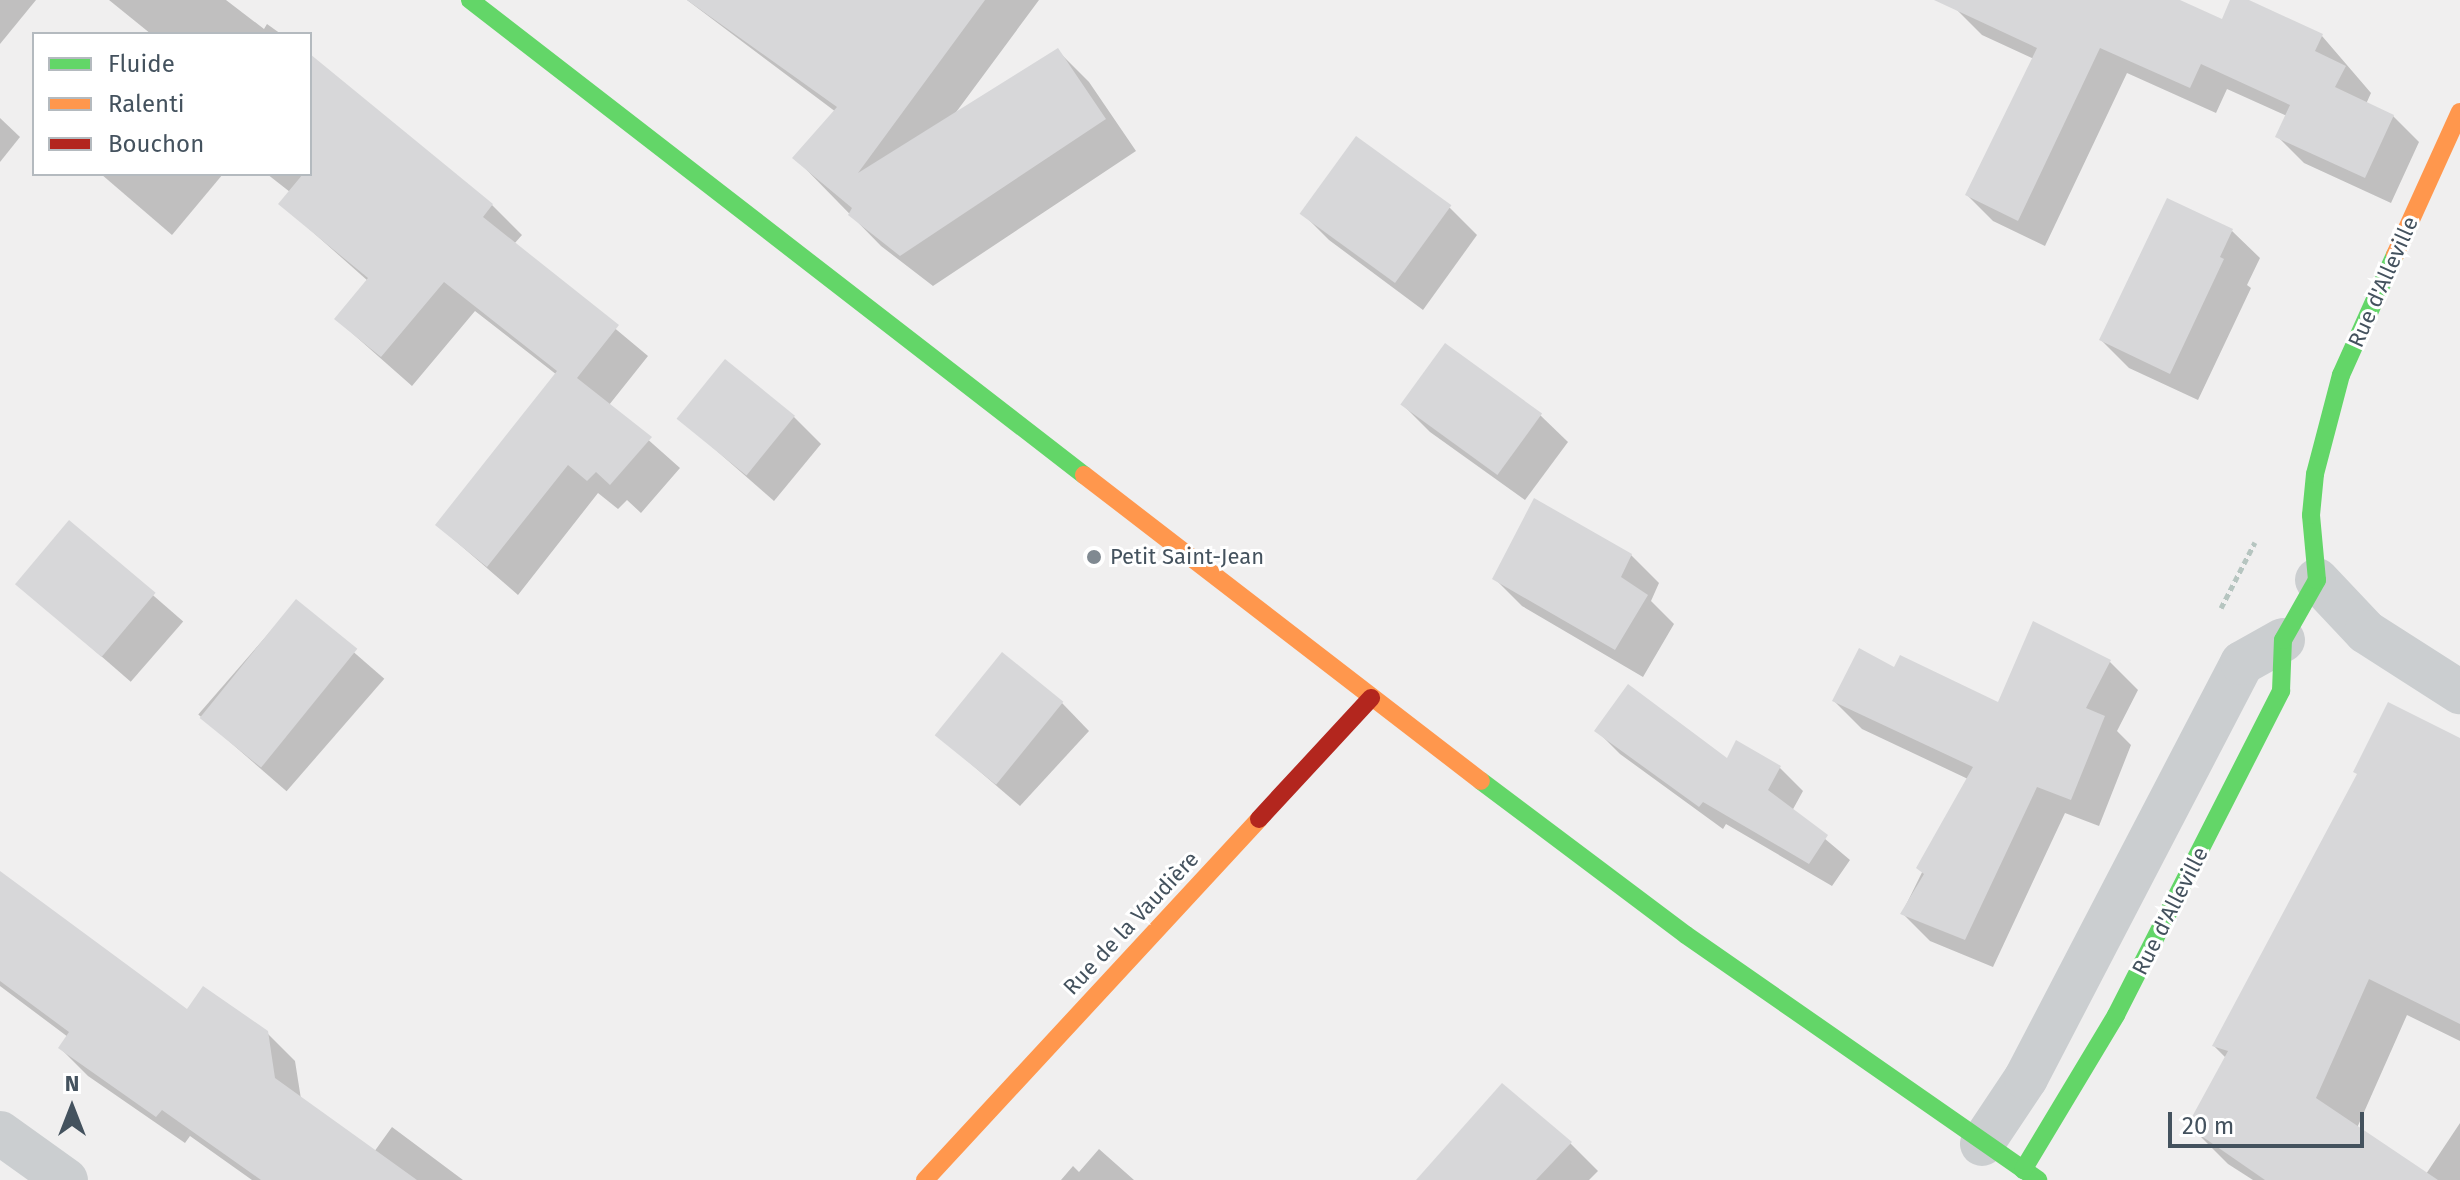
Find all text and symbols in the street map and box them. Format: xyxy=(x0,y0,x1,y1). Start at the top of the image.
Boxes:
legend xyxy=(32,32,312,176)
text: Fluide xyxy=(108,50,175,78)
text: Ralenti xyxy=(108,90,185,118)
text: Bouchon xyxy=(108,130,204,158)
street label: Rue d'Alleville xyxy=(2342,213,2424,351)
place label: Petit Saint-Jean xyxy=(1110,544,1264,570)
marker: Petit Saint-Jean xyxy=(1085,548,1103,566)
street label: Rue d'Alleville xyxy=(2126,842,2214,980)
street label: Rue de la Vaudière xyxy=(1058,846,1204,1000)
north arrow xyxy=(32,1068,112,1148)
text: N xyxy=(65,1070,79,1097)
scale bar xyxy=(2172,1096,2368,1146)
text: 20 m xyxy=(2182,1112,2234,1140)

